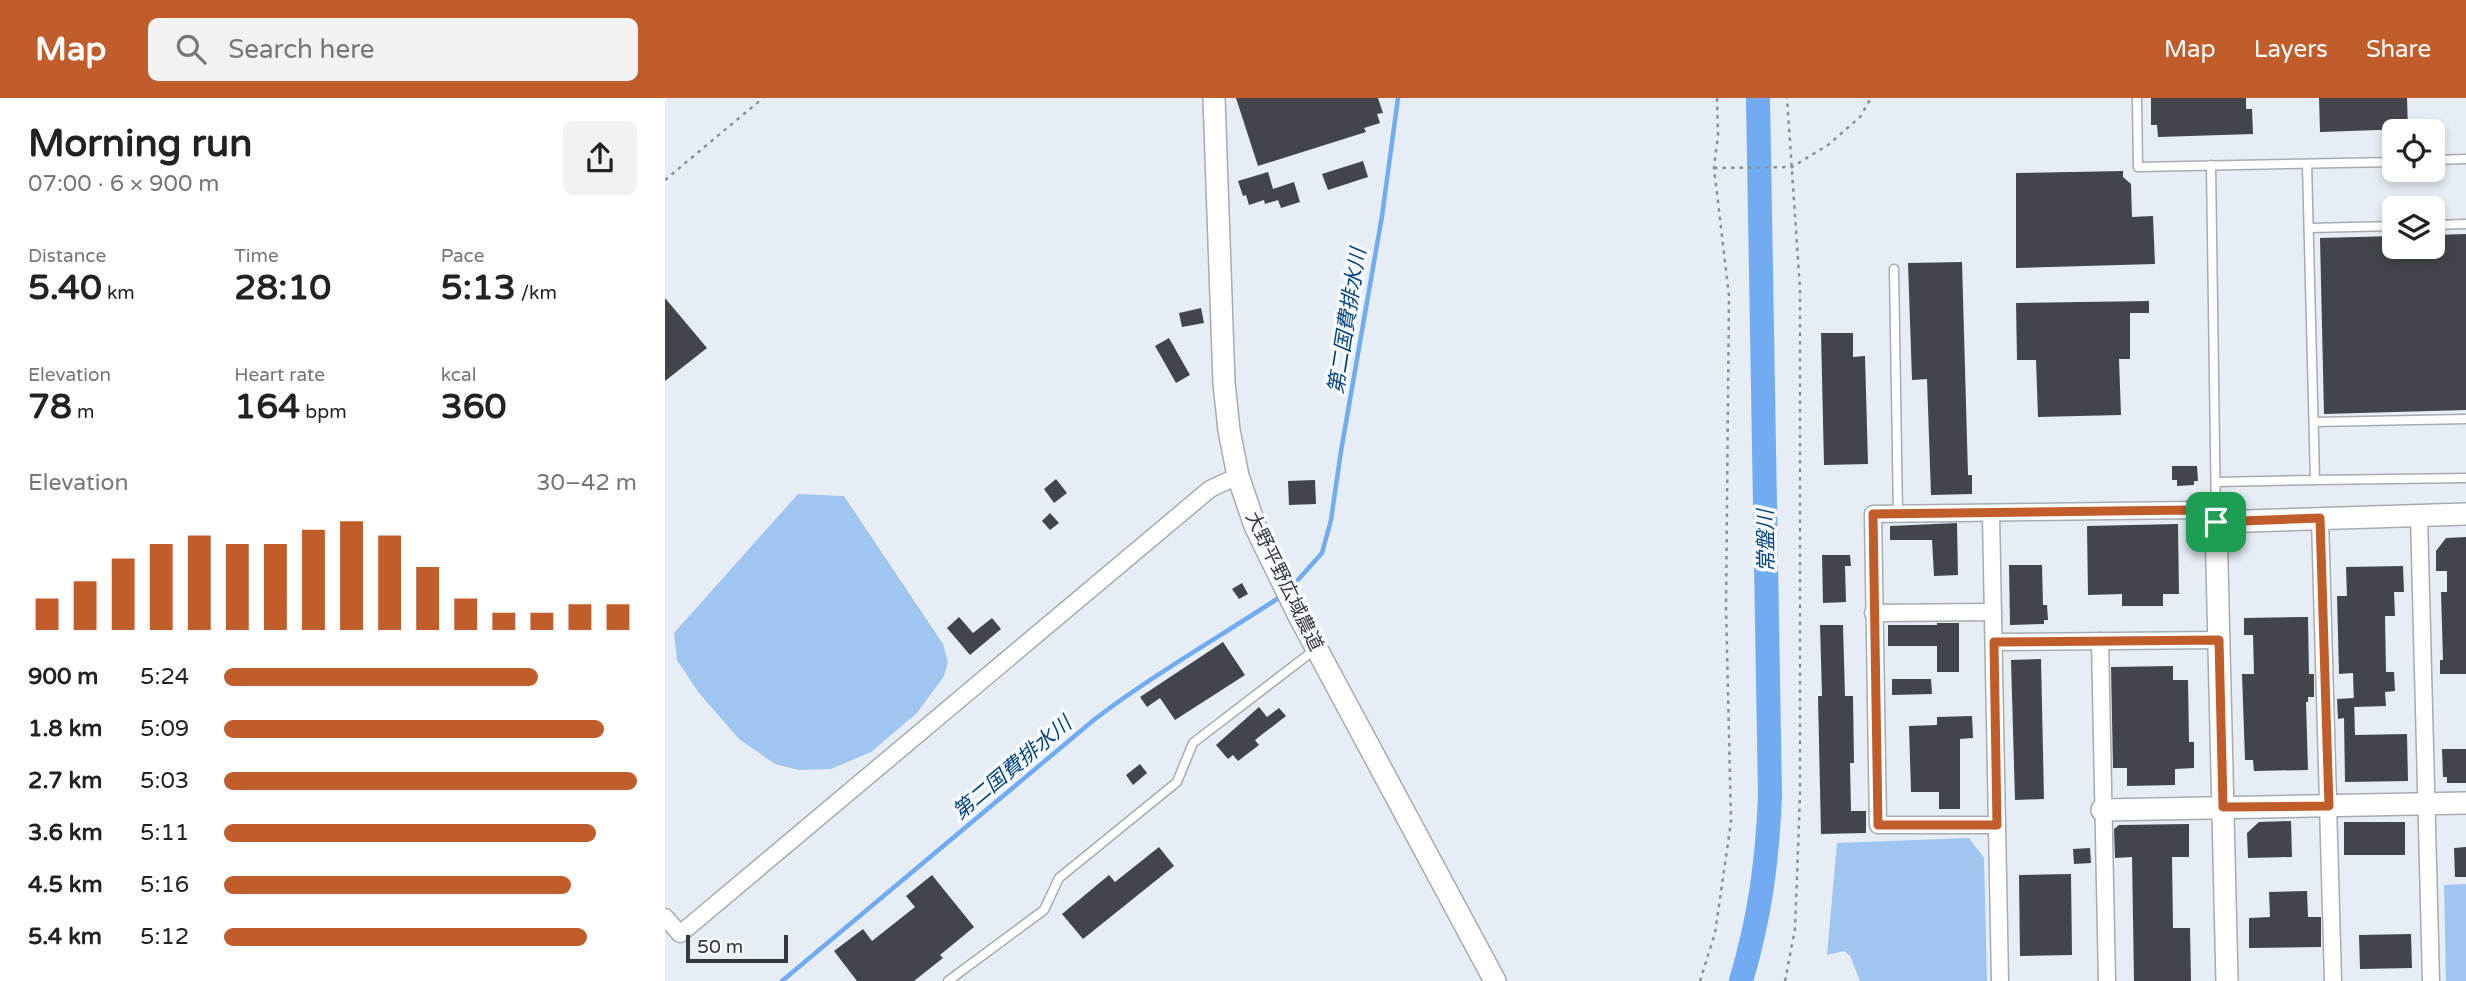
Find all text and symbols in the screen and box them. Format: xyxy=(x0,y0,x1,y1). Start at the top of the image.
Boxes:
search box xyxy=(148,18,638,81)
text: Map xyxy=(35,30,106,69)
icon: search xyxy=(172,30,210,68)
text: Search here xyxy=(228,34,374,65)
text: Map xyxy=(2164,35,2216,64)
text: Layers xyxy=(2254,35,2328,64)
text: Share xyxy=(2366,35,2431,64)
map controls xyxy=(2382,119,2445,259)
button: locate xyxy=(2382,119,2445,182)
text: Morning run xyxy=(28,121,252,167)
button: share xyxy=(563,121,637,195)
text: 07:00 · 6 × 900 m xyxy=(28,170,219,198)
button: layers xyxy=(2382,196,2445,259)
text: Distance xyxy=(28,245,106,267)
text: Time xyxy=(234,245,279,267)
text: Pace xyxy=(441,245,484,267)
water label: 第二国費排水川 xyxy=(1324,245,1372,396)
text: 5.40 xyxy=(28,267,102,309)
text: 28:10 xyxy=(234,267,331,309)
text: 5:13 xyxy=(441,267,516,309)
text: km xyxy=(102,282,135,304)
text: /km xyxy=(516,282,557,304)
text: Elevation xyxy=(28,364,111,386)
text: Heart rate xyxy=(234,364,325,386)
text: kcal xyxy=(441,364,476,386)
text: 78 xyxy=(28,386,72,428)
text: 164 xyxy=(234,386,300,428)
text: 360 xyxy=(441,386,507,428)
text: m xyxy=(72,401,94,423)
text: bpm xyxy=(300,401,347,423)
text: Elevation xyxy=(28,469,129,497)
text: 30–42 m xyxy=(536,469,637,497)
pin xyxy=(2186,492,2246,552)
icon: arrive xyxy=(2197,503,2235,541)
water label: 常盤川 xyxy=(1753,507,1780,573)
street label: 大野平野広域農道 xyxy=(1241,508,1327,655)
text: 900 m xyxy=(28,663,98,691)
text: 5:24 xyxy=(140,663,189,691)
water label: 第二国費排水川 xyxy=(948,710,1078,825)
text: 1.8 km xyxy=(28,715,102,743)
text: 5:09 xyxy=(140,715,189,743)
text: 2.7 km xyxy=(28,767,102,795)
text: 5:03 xyxy=(140,767,189,795)
text: 3.6 km xyxy=(28,819,103,847)
text: 5:11 xyxy=(140,819,189,847)
text: 4.5 km xyxy=(28,871,103,899)
text: 5:16 xyxy=(140,871,189,899)
text: 5.4 km xyxy=(28,923,102,951)
text: 5:12 xyxy=(140,923,189,951)
scale bar xyxy=(686,932,787,964)
text: 50 m xyxy=(697,936,743,958)

